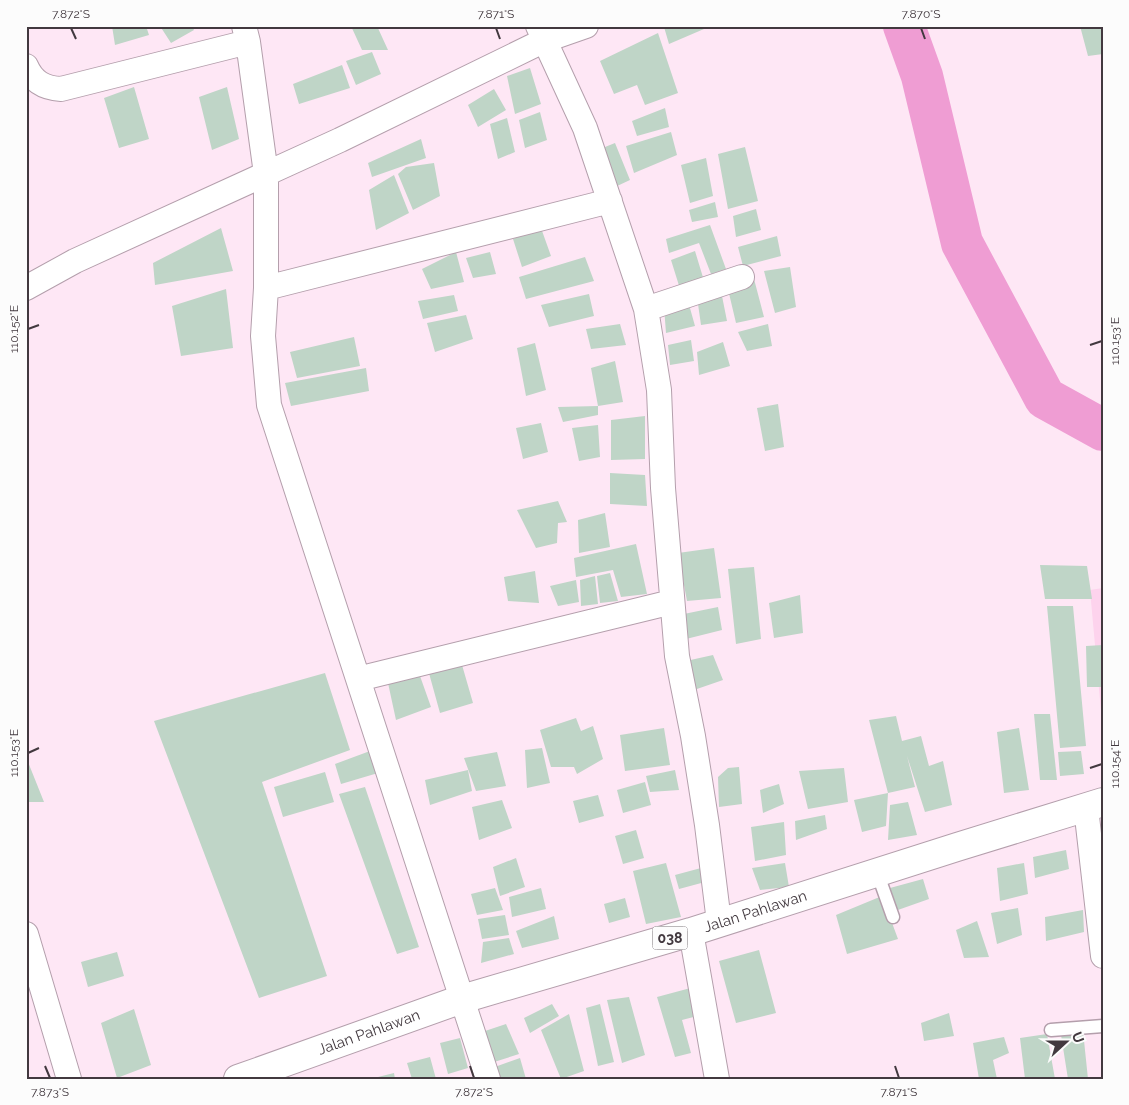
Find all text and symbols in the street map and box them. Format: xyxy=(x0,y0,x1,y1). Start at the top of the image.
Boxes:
text: 7.872°S xyxy=(52,7,90,21)
text: 7.871°S xyxy=(478,7,514,21)
text: 7.870°S xyxy=(902,7,940,21)
text: 110.152°E xyxy=(7,305,21,353)
text: 110.153°E xyxy=(1108,317,1122,365)
text: 110.153°E xyxy=(7,729,21,777)
text: 110.154°E xyxy=(1108,740,1122,788)
street label: Jalan Pahlawan xyxy=(701,887,809,936)
road number: 038 xyxy=(652,926,688,950)
street label: Jalan Pahlawan xyxy=(315,1006,422,1059)
north arrow xyxy=(1042,1018,1092,1068)
text: U xyxy=(1069,1030,1087,1045)
text: 7.873°S xyxy=(31,1085,69,1099)
text: 7.872°S xyxy=(455,1085,493,1099)
text: 7.871°S xyxy=(881,1085,917,1099)

